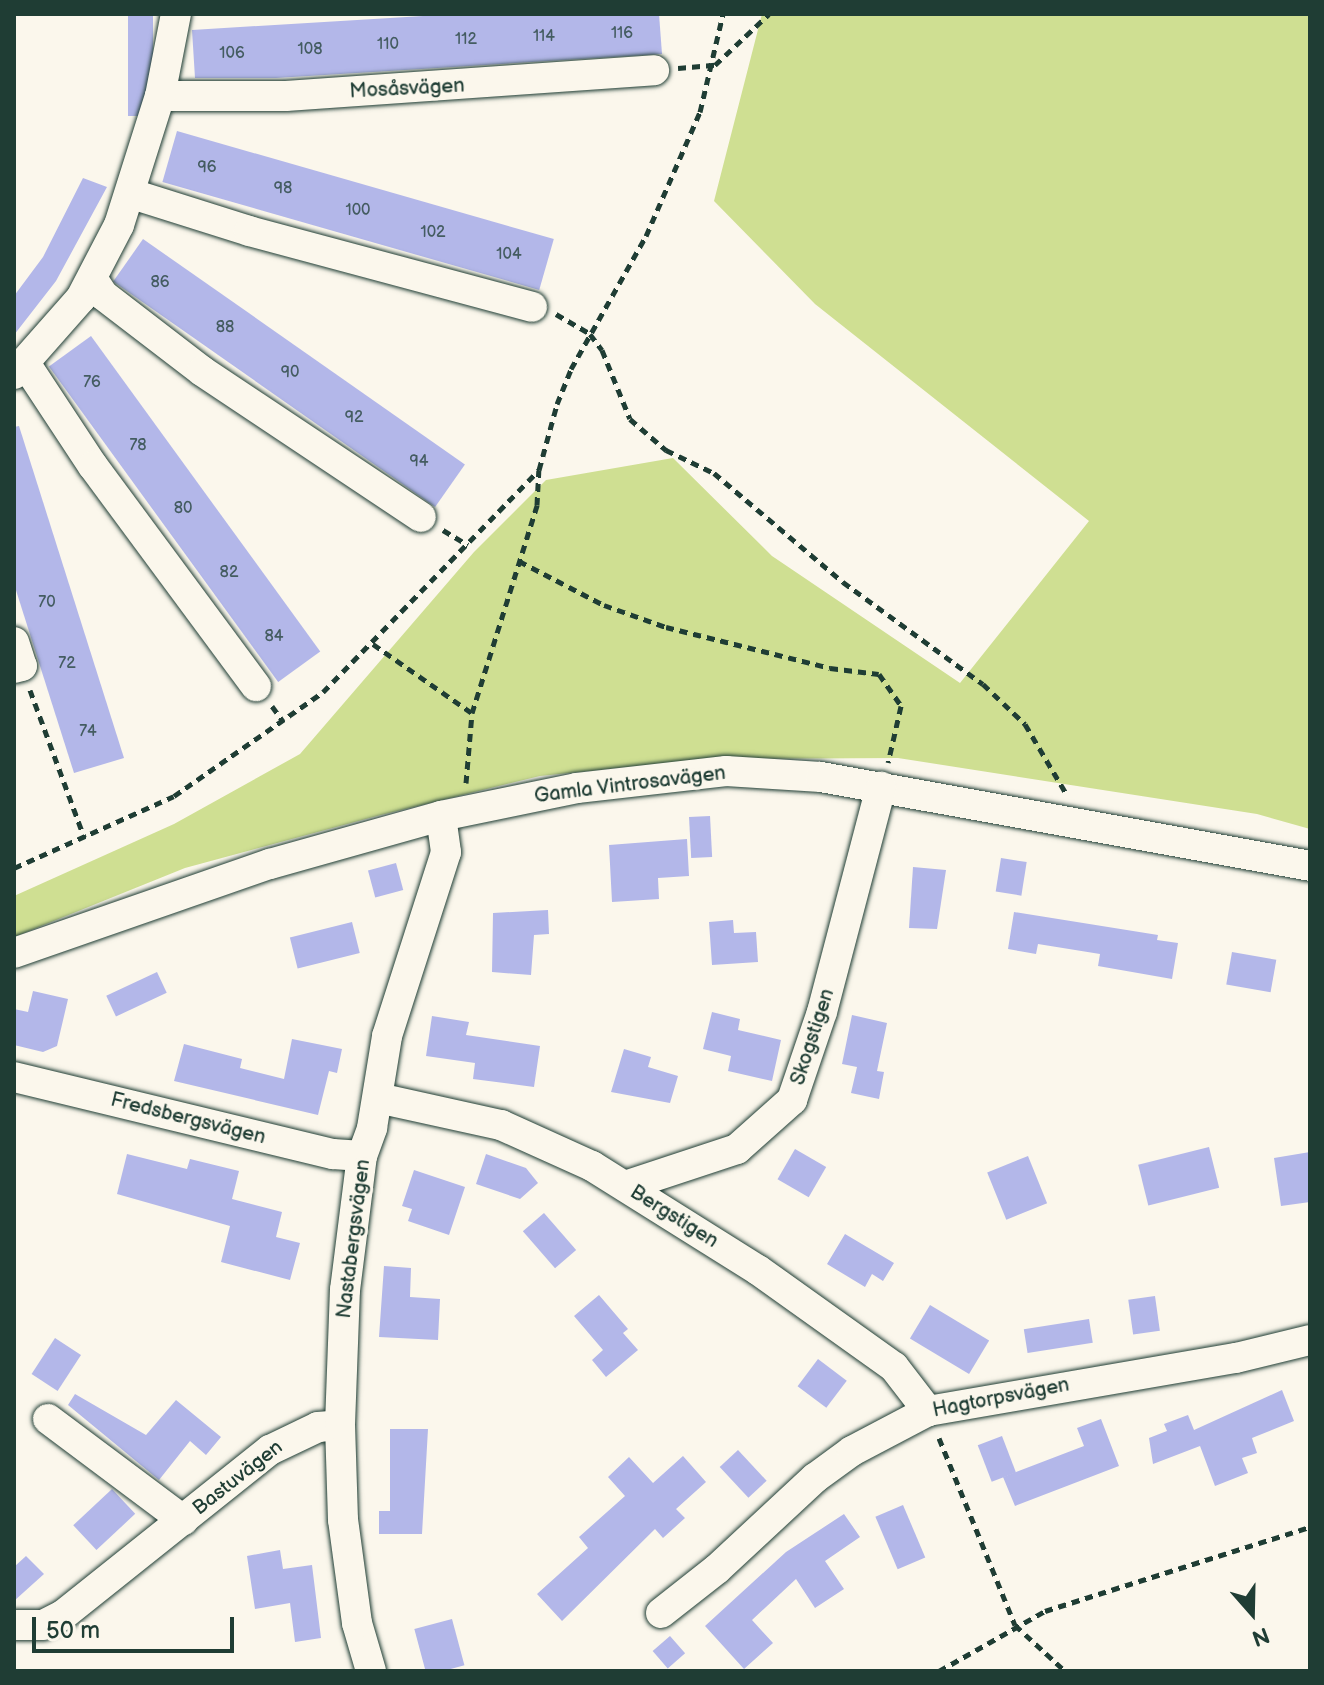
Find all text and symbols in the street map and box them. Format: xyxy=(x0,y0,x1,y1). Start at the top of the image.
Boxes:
house number: 116 xyxy=(611,24,633,44)
house number: 114 xyxy=(533,27,555,47)
house number: 112 xyxy=(455,30,477,50)
house number: 110 xyxy=(377,35,399,55)
house number: 108 xyxy=(298,40,322,60)
house number: 106 xyxy=(219,44,245,64)
street label: Mosåsvägen xyxy=(349,74,465,104)
house number: 96 xyxy=(197,158,217,178)
house number: 98 xyxy=(274,179,292,199)
house number: 100 xyxy=(345,201,371,221)
house number: 102 xyxy=(420,223,446,243)
house number: 104 xyxy=(496,245,522,265)
house number: 86 xyxy=(150,273,170,293)
house number: 88 xyxy=(216,318,234,338)
house number: 90 xyxy=(281,363,299,383)
house number: 76 xyxy=(83,373,101,393)
house number: 92 xyxy=(345,408,363,428)
house number: 78 xyxy=(129,436,147,456)
house number: 94 xyxy=(409,452,429,472)
house number: 80 xyxy=(174,499,192,519)
house number: 82 xyxy=(220,563,238,583)
house number: 70 xyxy=(38,593,56,613)
house number: 84 xyxy=(264,627,284,647)
house number: 72 xyxy=(58,654,76,674)
house number: 74 xyxy=(79,722,97,742)
street label: Gamla Vintrosavägen xyxy=(533,761,727,809)
street label: Skogstigen xyxy=(786,986,840,1088)
street label: Fredsbergsvägen xyxy=(108,1088,268,1150)
street label: Nastabergsvägen xyxy=(332,1158,376,1320)
street label: Bergstigen xyxy=(626,1180,722,1254)
street label: Hagtorpsvägen xyxy=(931,1373,1071,1423)
street label: Bastuvägen xyxy=(188,1435,288,1521)
north arrow xyxy=(1212,1573,1292,1653)
scale bar xyxy=(36,1601,238,1651)
text: 50 m xyxy=(46,1616,100,1645)
text: N xyxy=(1248,1621,1273,1652)

